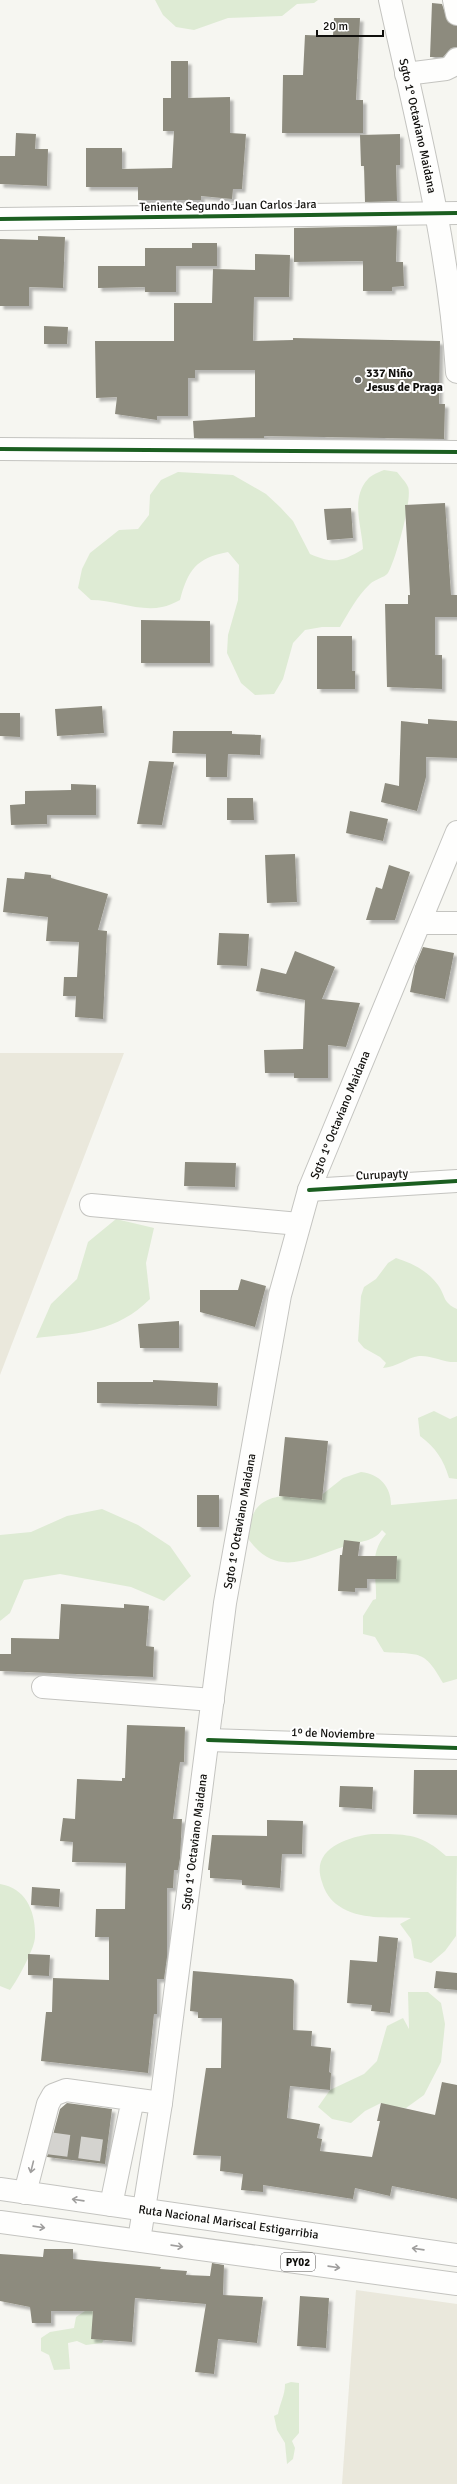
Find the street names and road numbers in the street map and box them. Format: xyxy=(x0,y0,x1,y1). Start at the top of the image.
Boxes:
street label: Sgto 1° Octaviano Maidana xyxy=(396,57,440,195)
street label: Teniente Segundo Juan Carlos Jara xyxy=(139,197,317,215)
street label: Sgto 1° Octaviano Maidana xyxy=(307,1048,373,1181)
street label: Curupayty xyxy=(355,1166,409,1184)
street label: Sgto 1° Octaviano Maidana xyxy=(220,1452,259,1590)
street label: 1º de Noviembre xyxy=(291,1725,375,1743)
street label: Sgto 1° Octaviano Maidana xyxy=(178,1773,211,1911)
street label: Ruta Nacional Mariscal Estigarribia xyxy=(138,2202,320,2242)
road number: PY02 xyxy=(281,2253,315,2271)

